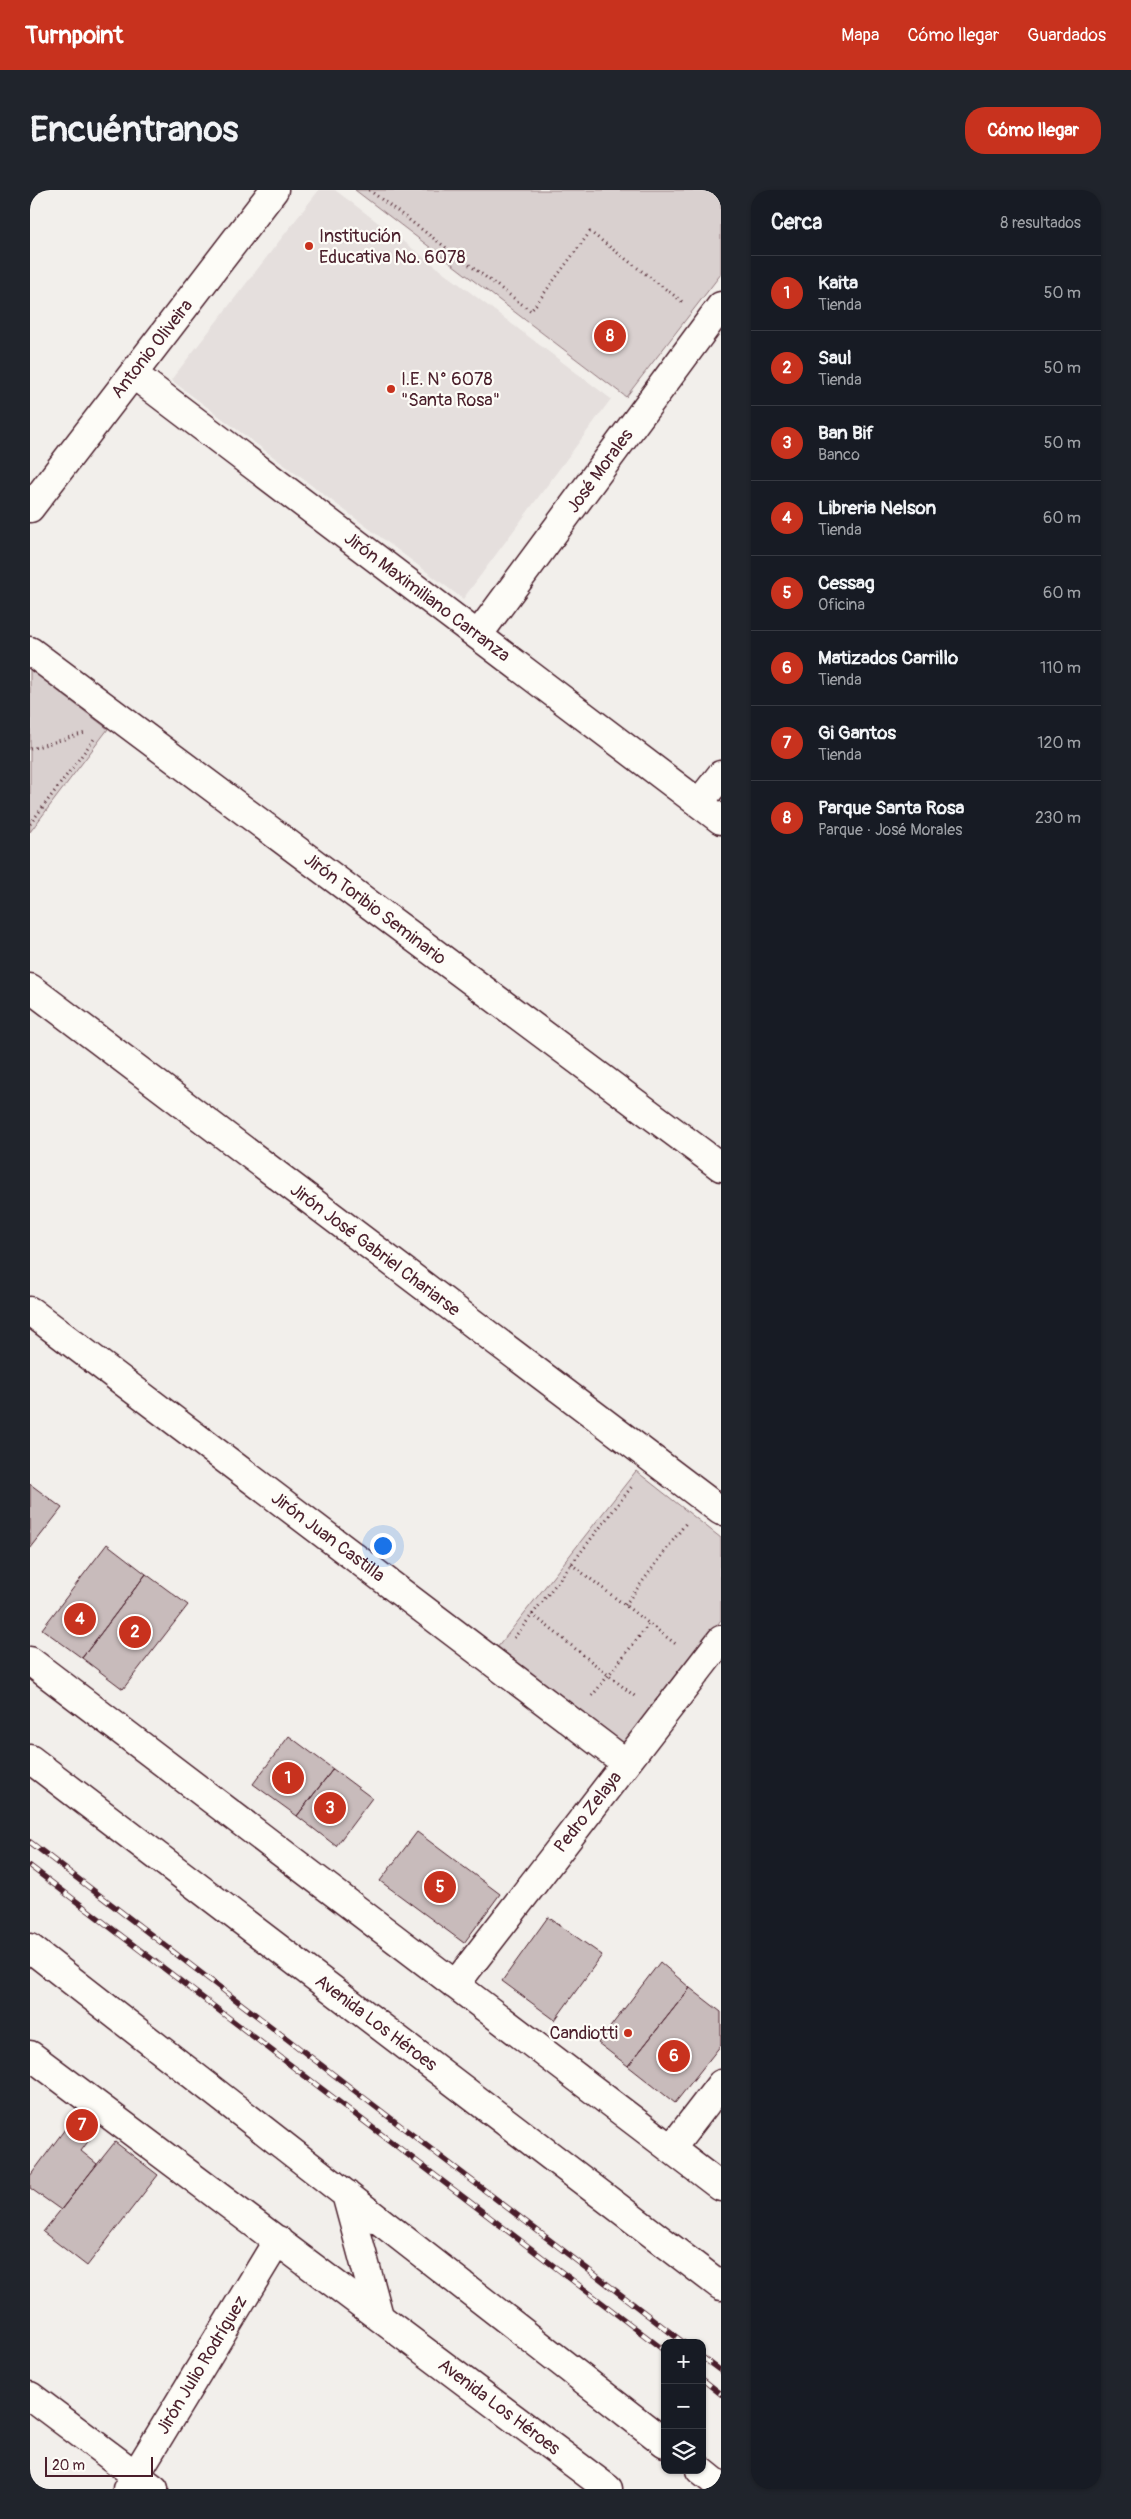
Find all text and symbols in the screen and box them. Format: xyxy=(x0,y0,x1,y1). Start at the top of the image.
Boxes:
text: Turnpoint xyxy=(25,21,123,50)
text: Mapa xyxy=(841,24,879,47)
text: Cómo llegar xyxy=(907,24,999,47)
text: Guardados xyxy=(1027,24,1106,47)
button: Cómo llegar xyxy=(965,107,1101,154)
text: Encuéntranos xyxy=(30,108,238,152)
text: Cerca xyxy=(771,209,822,236)
text: 8 resultados xyxy=(1000,213,1081,233)
place label: Institución Educativa No. 6078 xyxy=(319,225,466,269)
marker: Institución Educativa No. 6078 xyxy=(303,240,315,252)
text: Kaita xyxy=(818,271,858,295)
text: 1 xyxy=(784,283,790,303)
text: 50 m xyxy=(1044,283,1081,303)
street label: Antonio Oliveira xyxy=(106,295,198,403)
text: Tienda xyxy=(818,295,862,315)
pin: 8 xyxy=(594,317,626,355)
text: Saul xyxy=(818,346,852,370)
text: 2 xyxy=(783,358,791,378)
text: 50 m xyxy=(1044,358,1081,378)
place label: I.E. N° 6078 "Santa Rosa" xyxy=(401,368,500,412)
text: Tienda xyxy=(818,370,862,390)
marker: I.E. N° 6078 "Santa Rosa" xyxy=(385,383,397,395)
text: Ban Bif xyxy=(818,421,874,445)
street label: José Morales xyxy=(562,424,638,518)
text: 3 xyxy=(783,433,791,453)
text: 50 m xyxy=(1044,433,1081,453)
text: Banco xyxy=(818,445,860,465)
text: Libreria Nelson xyxy=(818,496,936,520)
text: 4 xyxy=(782,508,792,528)
text: 60 m xyxy=(1043,508,1081,528)
text: Tienda xyxy=(818,520,862,540)
street label: Jirón Maximiliano Carranza xyxy=(339,527,515,667)
text: Cessag xyxy=(818,571,874,595)
text: 5 xyxy=(783,583,791,603)
text: 60 m xyxy=(1043,583,1081,603)
text: Oficina xyxy=(818,595,865,615)
text: Matizados Carrillo xyxy=(818,646,958,670)
text: 6 xyxy=(782,658,792,678)
text: 110 m xyxy=(1040,658,1081,678)
text: Tienda xyxy=(818,670,862,690)
text: Gi Gantos xyxy=(818,721,896,745)
text: 7 xyxy=(783,733,791,753)
text: 120 m xyxy=(1037,733,1081,753)
text: Tienda xyxy=(818,745,862,765)
text: Parque Santa Rosa xyxy=(818,796,964,820)
text: 8 xyxy=(783,808,791,828)
text: 230 m xyxy=(1035,808,1081,828)
text: Parque · José Morales xyxy=(818,820,962,840)
street label: Jirón Toribio Seminario xyxy=(299,848,451,970)
street label: Jirón José Gabriel Chariarse xyxy=(285,1178,465,1322)
street label: Jirón Juan Castilla xyxy=(266,1487,390,1587)
your location xyxy=(370,1533,396,1559)
pin: 4 xyxy=(64,1600,96,1638)
pin: 2 xyxy=(119,1613,151,1651)
pin: 1 xyxy=(272,1759,304,1797)
street label: Pedro Zelaya xyxy=(549,1767,627,1857)
pin: 3 xyxy=(314,1789,346,1827)
pin: 5 xyxy=(424,1868,456,1906)
street label: Avenida Los Héroes xyxy=(310,1970,442,2076)
place label: Candiotti xyxy=(549,2022,618,2045)
marker: Candiotti xyxy=(622,2027,634,2039)
pin: 6 xyxy=(658,2037,690,2075)
pin: 7 xyxy=(66,2106,98,2144)
street label: Jirón Julio Rodríguez xyxy=(152,2291,252,2439)
map controls xyxy=(661,2339,706,2474)
button: + xyxy=(661,2339,706,2384)
street label: Avenida Los Héroes xyxy=(433,2354,565,2460)
button: − xyxy=(661,2384,706,2429)
button: layers xyxy=(661,2429,706,2474)
scale bar xyxy=(45,2454,152,2477)
text: 20 m xyxy=(52,2457,85,2474)

